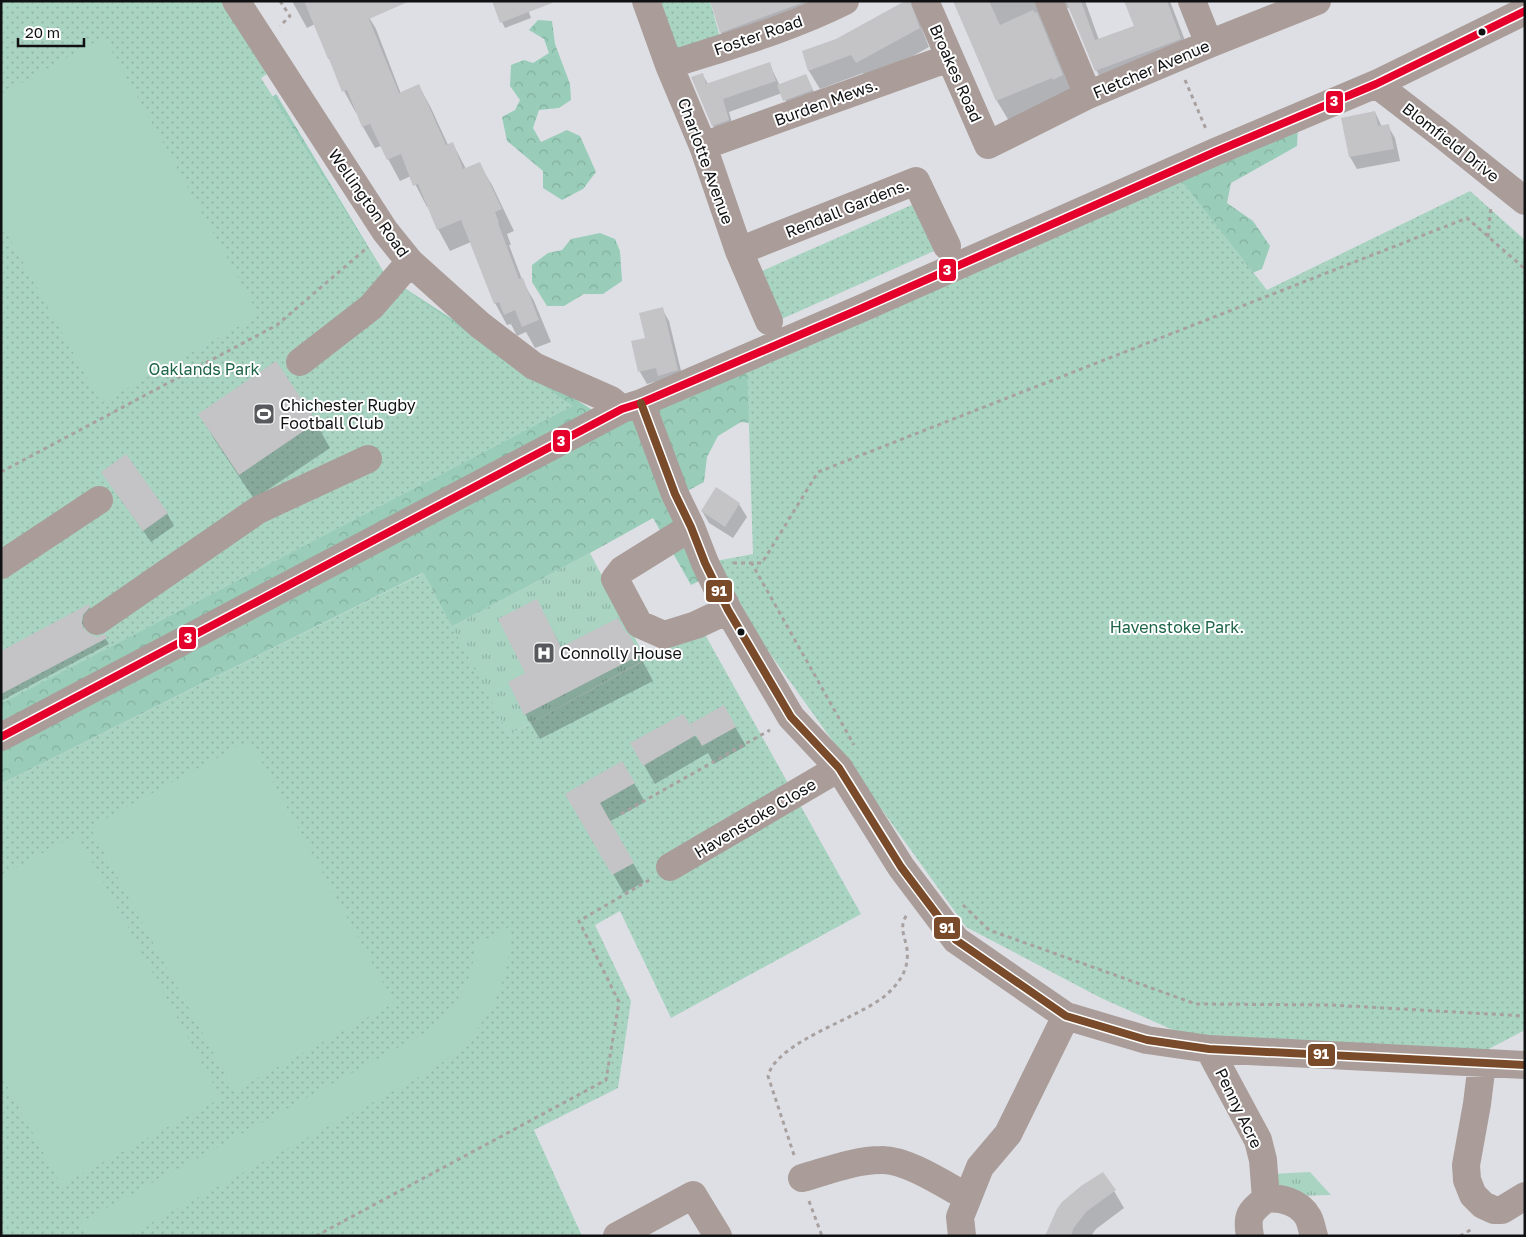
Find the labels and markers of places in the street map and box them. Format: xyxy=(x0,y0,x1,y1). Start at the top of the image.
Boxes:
unlabelled marker xyxy=(1477,27,1487,37)
place label: Chichester Rugby Football Club xyxy=(280,395,416,433)
sports icon: Chichester Rugby Football Club xyxy=(252,402,276,426)
unlabelled marker xyxy=(736,627,746,637)
hospital icon: Connolly House xyxy=(532,641,556,665)
place label: Connolly House xyxy=(560,643,682,663)

